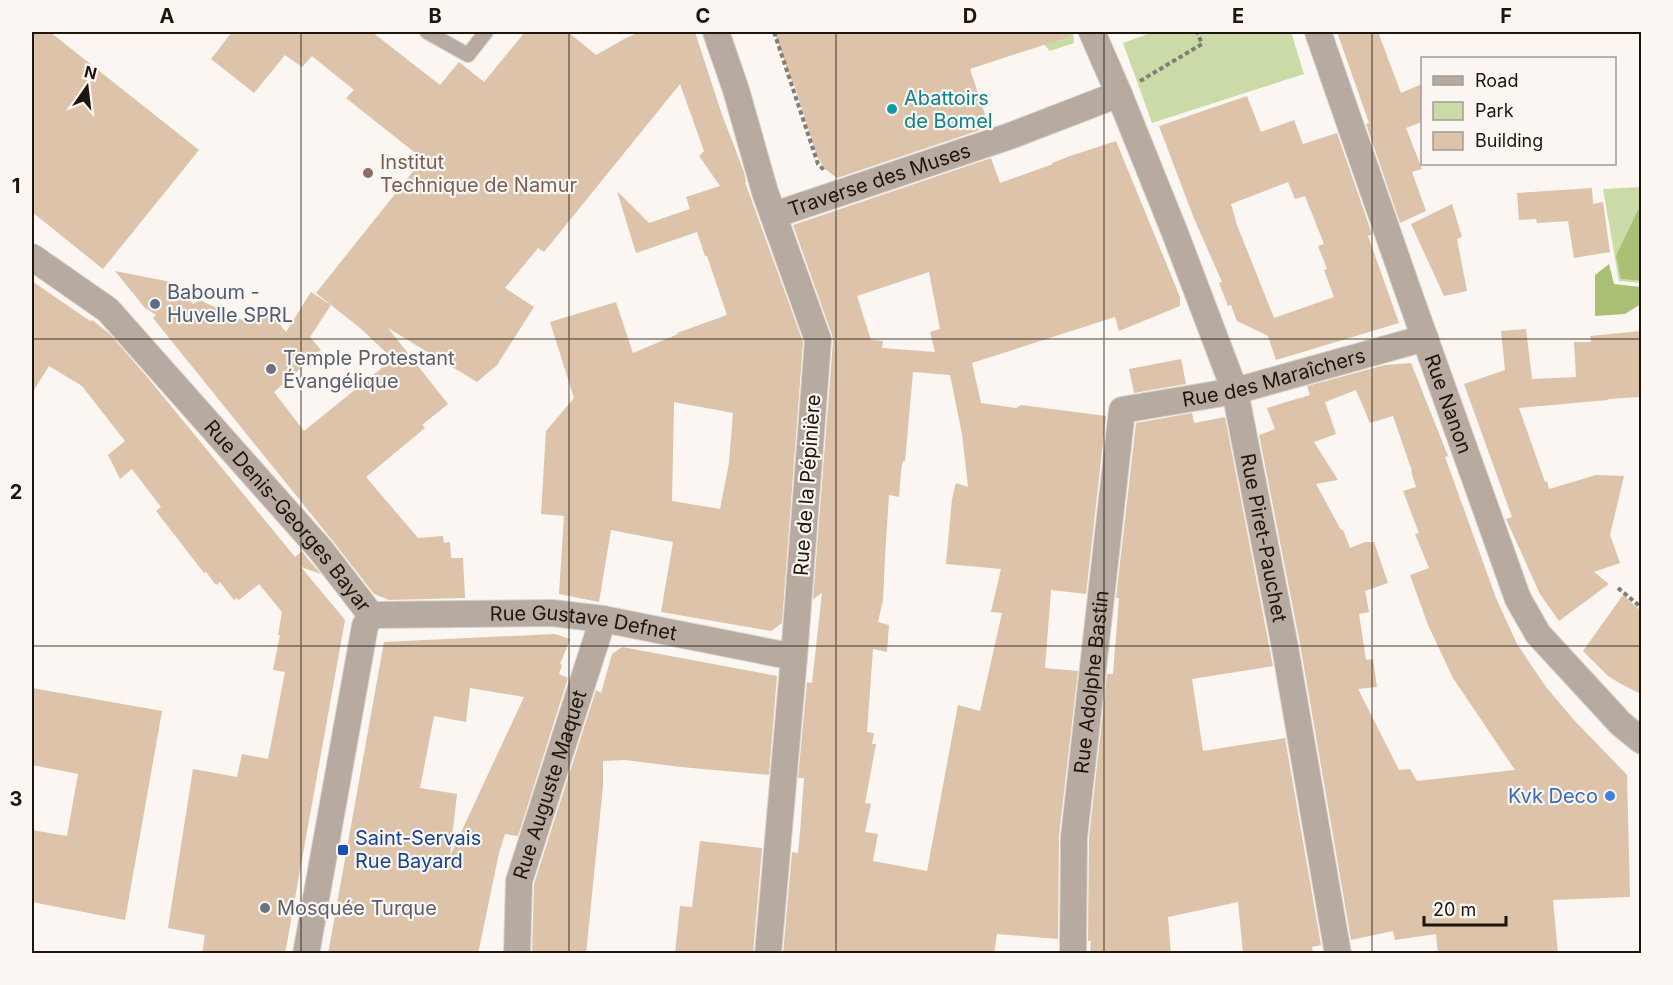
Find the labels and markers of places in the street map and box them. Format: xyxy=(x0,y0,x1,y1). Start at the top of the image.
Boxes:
place label: Abattoirs de Bomel xyxy=(904,86,993,133)
marker: Abattoirs de Bomel xyxy=(885,102,899,116)
place label: Institut Technique de Namur xyxy=(380,150,577,197)
marker: Institut Technique de Namur xyxy=(361,166,375,180)
place label: Baboum - Huvelle SPRL xyxy=(167,280,293,327)
marker: Baboum - Huvelle SPRL xyxy=(148,297,162,311)
place label: Temple Protestant Évangélique xyxy=(283,346,455,393)
marker: Temple Protestant Évangélique xyxy=(264,362,278,376)
place label: Kvk Deco xyxy=(1508,784,1598,808)
marker: Kvk Deco xyxy=(1603,789,1617,803)
place label: Saint-Servais Rue Bayard xyxy=(355,826,481,873)
marker: Saint-Servais Rue Bayard xyxy=(336,843,350,857)
place label: Mosquée Turque xyxy=(277,896,437,920)
marker: Mosquée Turque xyxy=(258,901,272,915)

